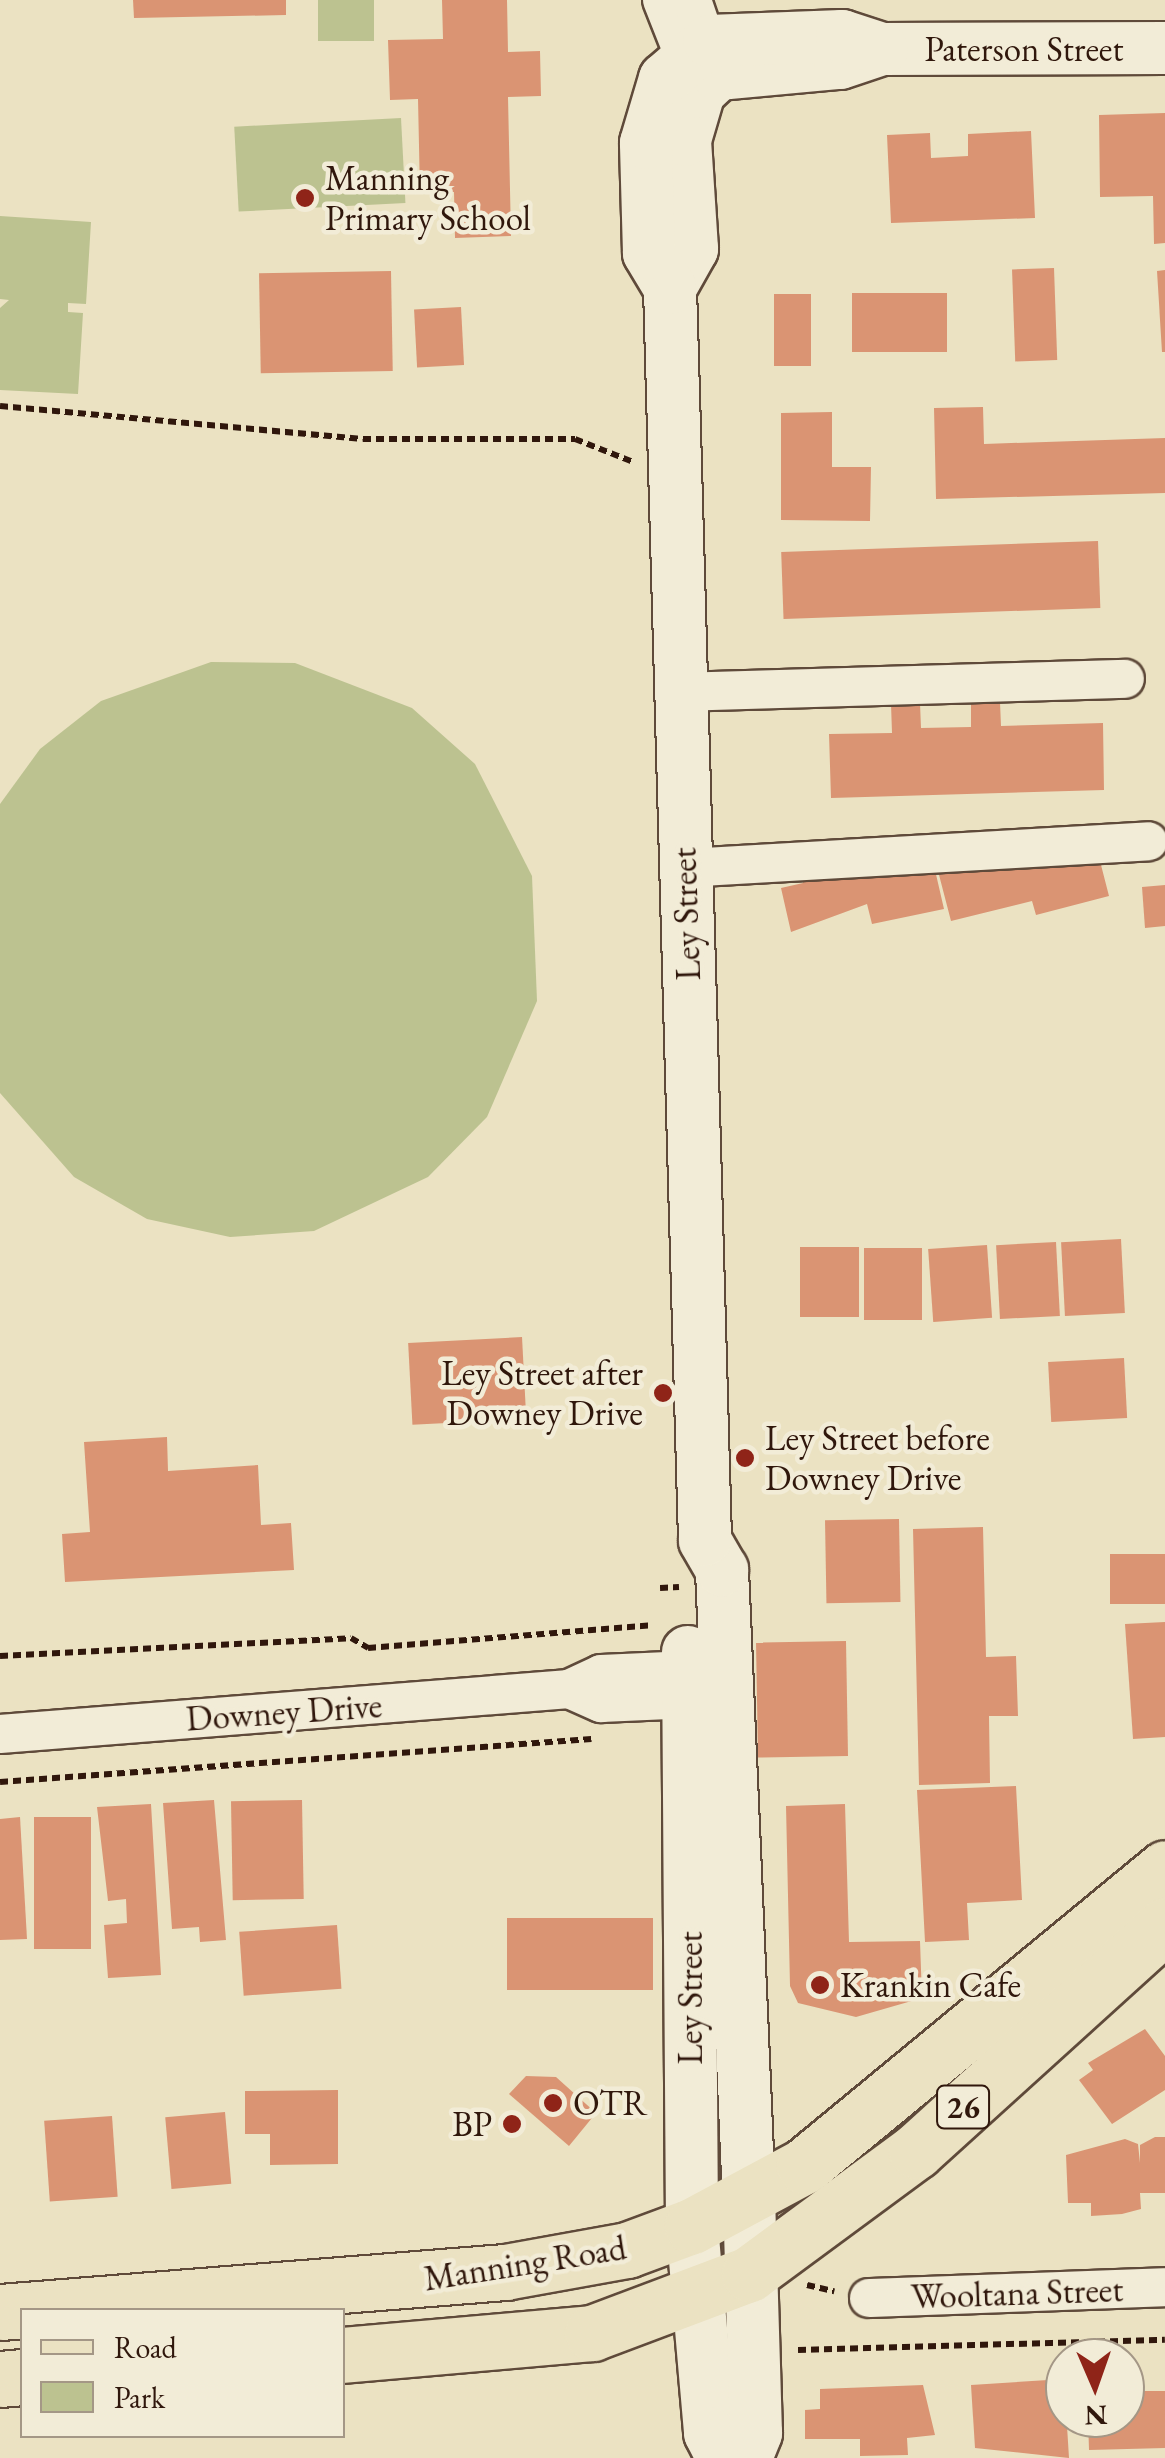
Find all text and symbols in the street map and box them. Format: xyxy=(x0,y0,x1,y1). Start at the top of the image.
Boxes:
street label: Paterson Street xyxy=(925,28,1123,70)
place label: Manning Primary School xyxy=(325,157,531,239)
marker: Manning Primary School xyxy=(294,187,316,209)
street label: Ley Street xyxy=(663,847,709,981)
place label: Ley Street after Downey Drive xyxy=(441,1352,643,1434)
marker: Ley Street after Downey Drive xyxy=(652,1382,674,1404)
place label: Ley Street before Downey Drive xyxy=(765,1417,990,1499)
marker: Ley Street before Downey Drive xyxy=(734,1447,756,1469)
street label: Downey Drive xyxy=(185,1684,383,1740)
street label: Ley Street xyxy=(669,1931,711,2065)
place label: Krankin Cafe xyxy=(840,1964,1021,2006)
marker: Krankin Cafe xyxy=(809,1974,831,1996)
road number: 26 xyxy=(936,2080,990,2134)
place label: OTR xyxy=(573,2082,647,2124)
marker: OTR xyxy=(542,2092,564,2114)
place label: BP xyxy=(452,2103,492,2145)
marker: BP xyxy=(501,2113,523,2135)
street label: Manning Road xyxy=(421,2226,629,2300)
street label: Wooltana Street xyxy=(910,2268,1124,2318)
legend xyxy=(20,2308,345,2438)
text: Road xyxy=(114,2328,177,2367)
north arrow xyxy=(1045,2338,1145,2438)
text: Park xyxy=(114,2378,165,2417)
text: N xyxy=(1084,2398,1108,2434)

